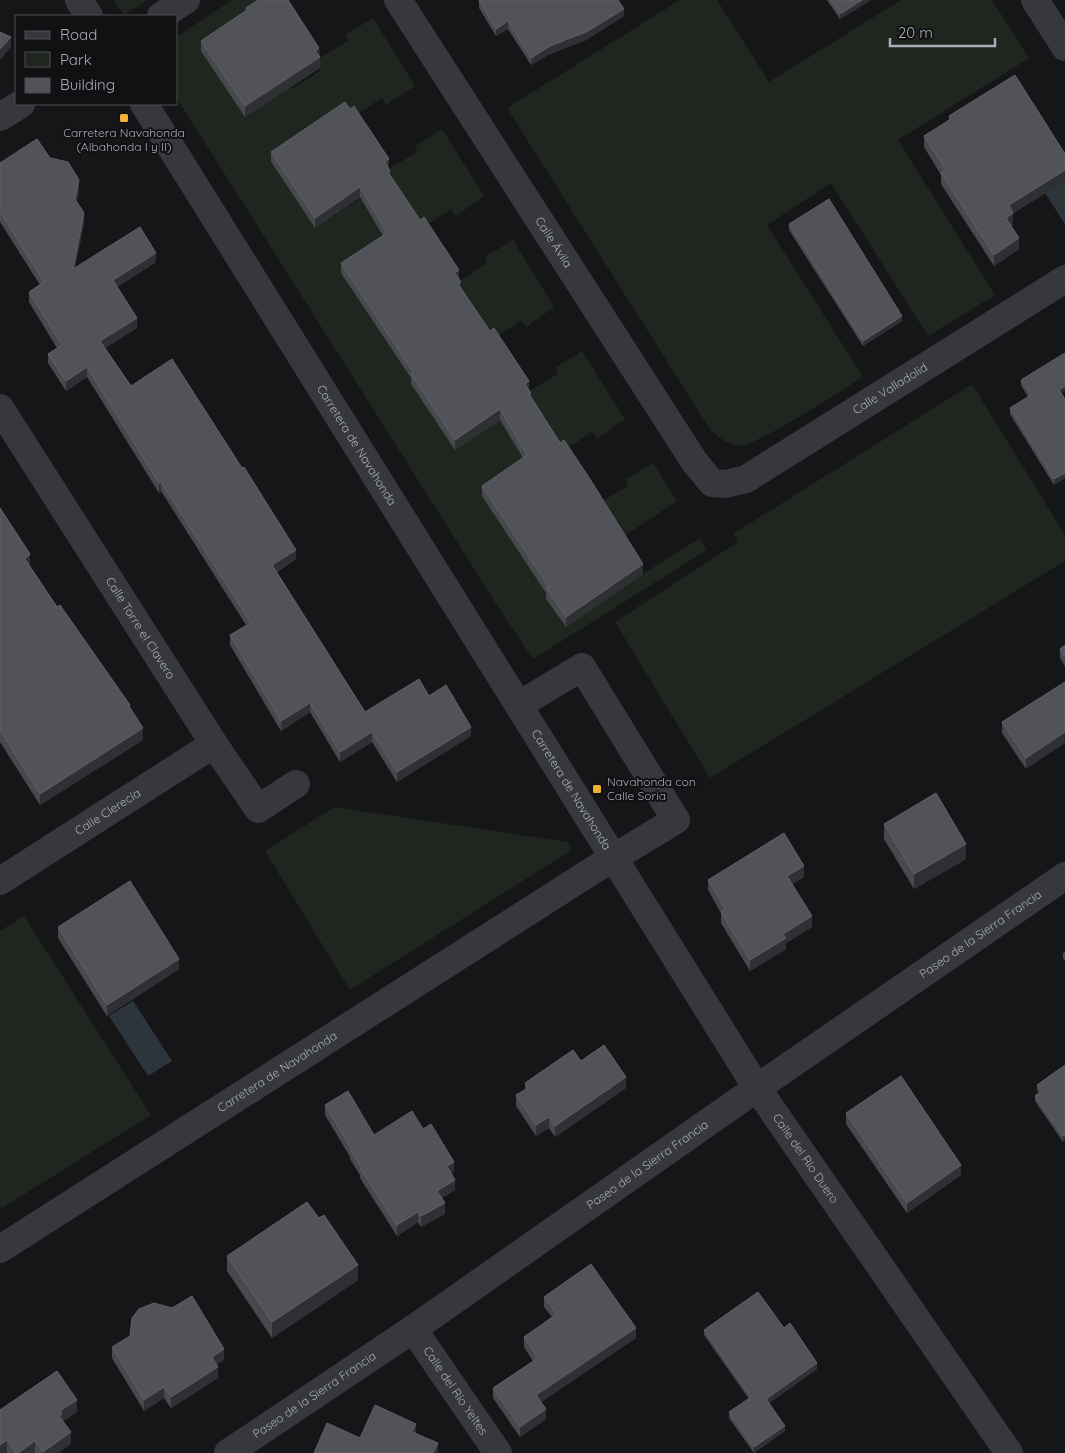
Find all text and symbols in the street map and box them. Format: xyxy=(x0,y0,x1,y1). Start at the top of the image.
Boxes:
legend xyxy=(15,15,178,105)
scale bar xyxy=(890,15,995,47)
text: 20 m xyxy=(898,23,933,42)
text: Road xyxy=(60,25,97,44)
text: Park xyxy=(60,50,92,69)
text: Building xyxy=(60,75,115,94)
marker: Carretera Navahonda (Albahonda I y II) xyxy=(118,112,130,124)
place label: Carretera Navahonda (Albahonda I y II) xyxy=(63,125,185,154)
street label: Calle Ávila xyxy=(532,214,576,270)
street label: Calle Valladolid xyxy=(850,359,930,417)
street label: Carretera de Navahonda xyxy=(314,382,400,508)
street label: Calle Torre el Clavero xyxy=(103,574,179,682)
street label: Carretera de Navahonda xyxy=(529,727,615,853)
place label: Navahonda con Calle Soria xyxy=(607,774,696,803)
marker: Navahonda con Calle Soria xyxy=(591,783,603,795)
street label: Calle Clerecía xyxy=(72,785,143,838)
street label: Paseo de la Sierra Francia xyxy=(916,886,1044,981)
street label: Carretera de Navahonda xyxy=(214,1028,340,1115)
street label: Calle del Río Duero xyxy=(770,1110,842,1206)
street label: Paseo de la Sierra Francia xyxy=(583,1117,711,1212)
street label: Calle del Río Yeltes xyxy=(420,1343,492,1438)
street label: Paseo de la Sierra Francia xyxy=(250,1348,379,1441)

